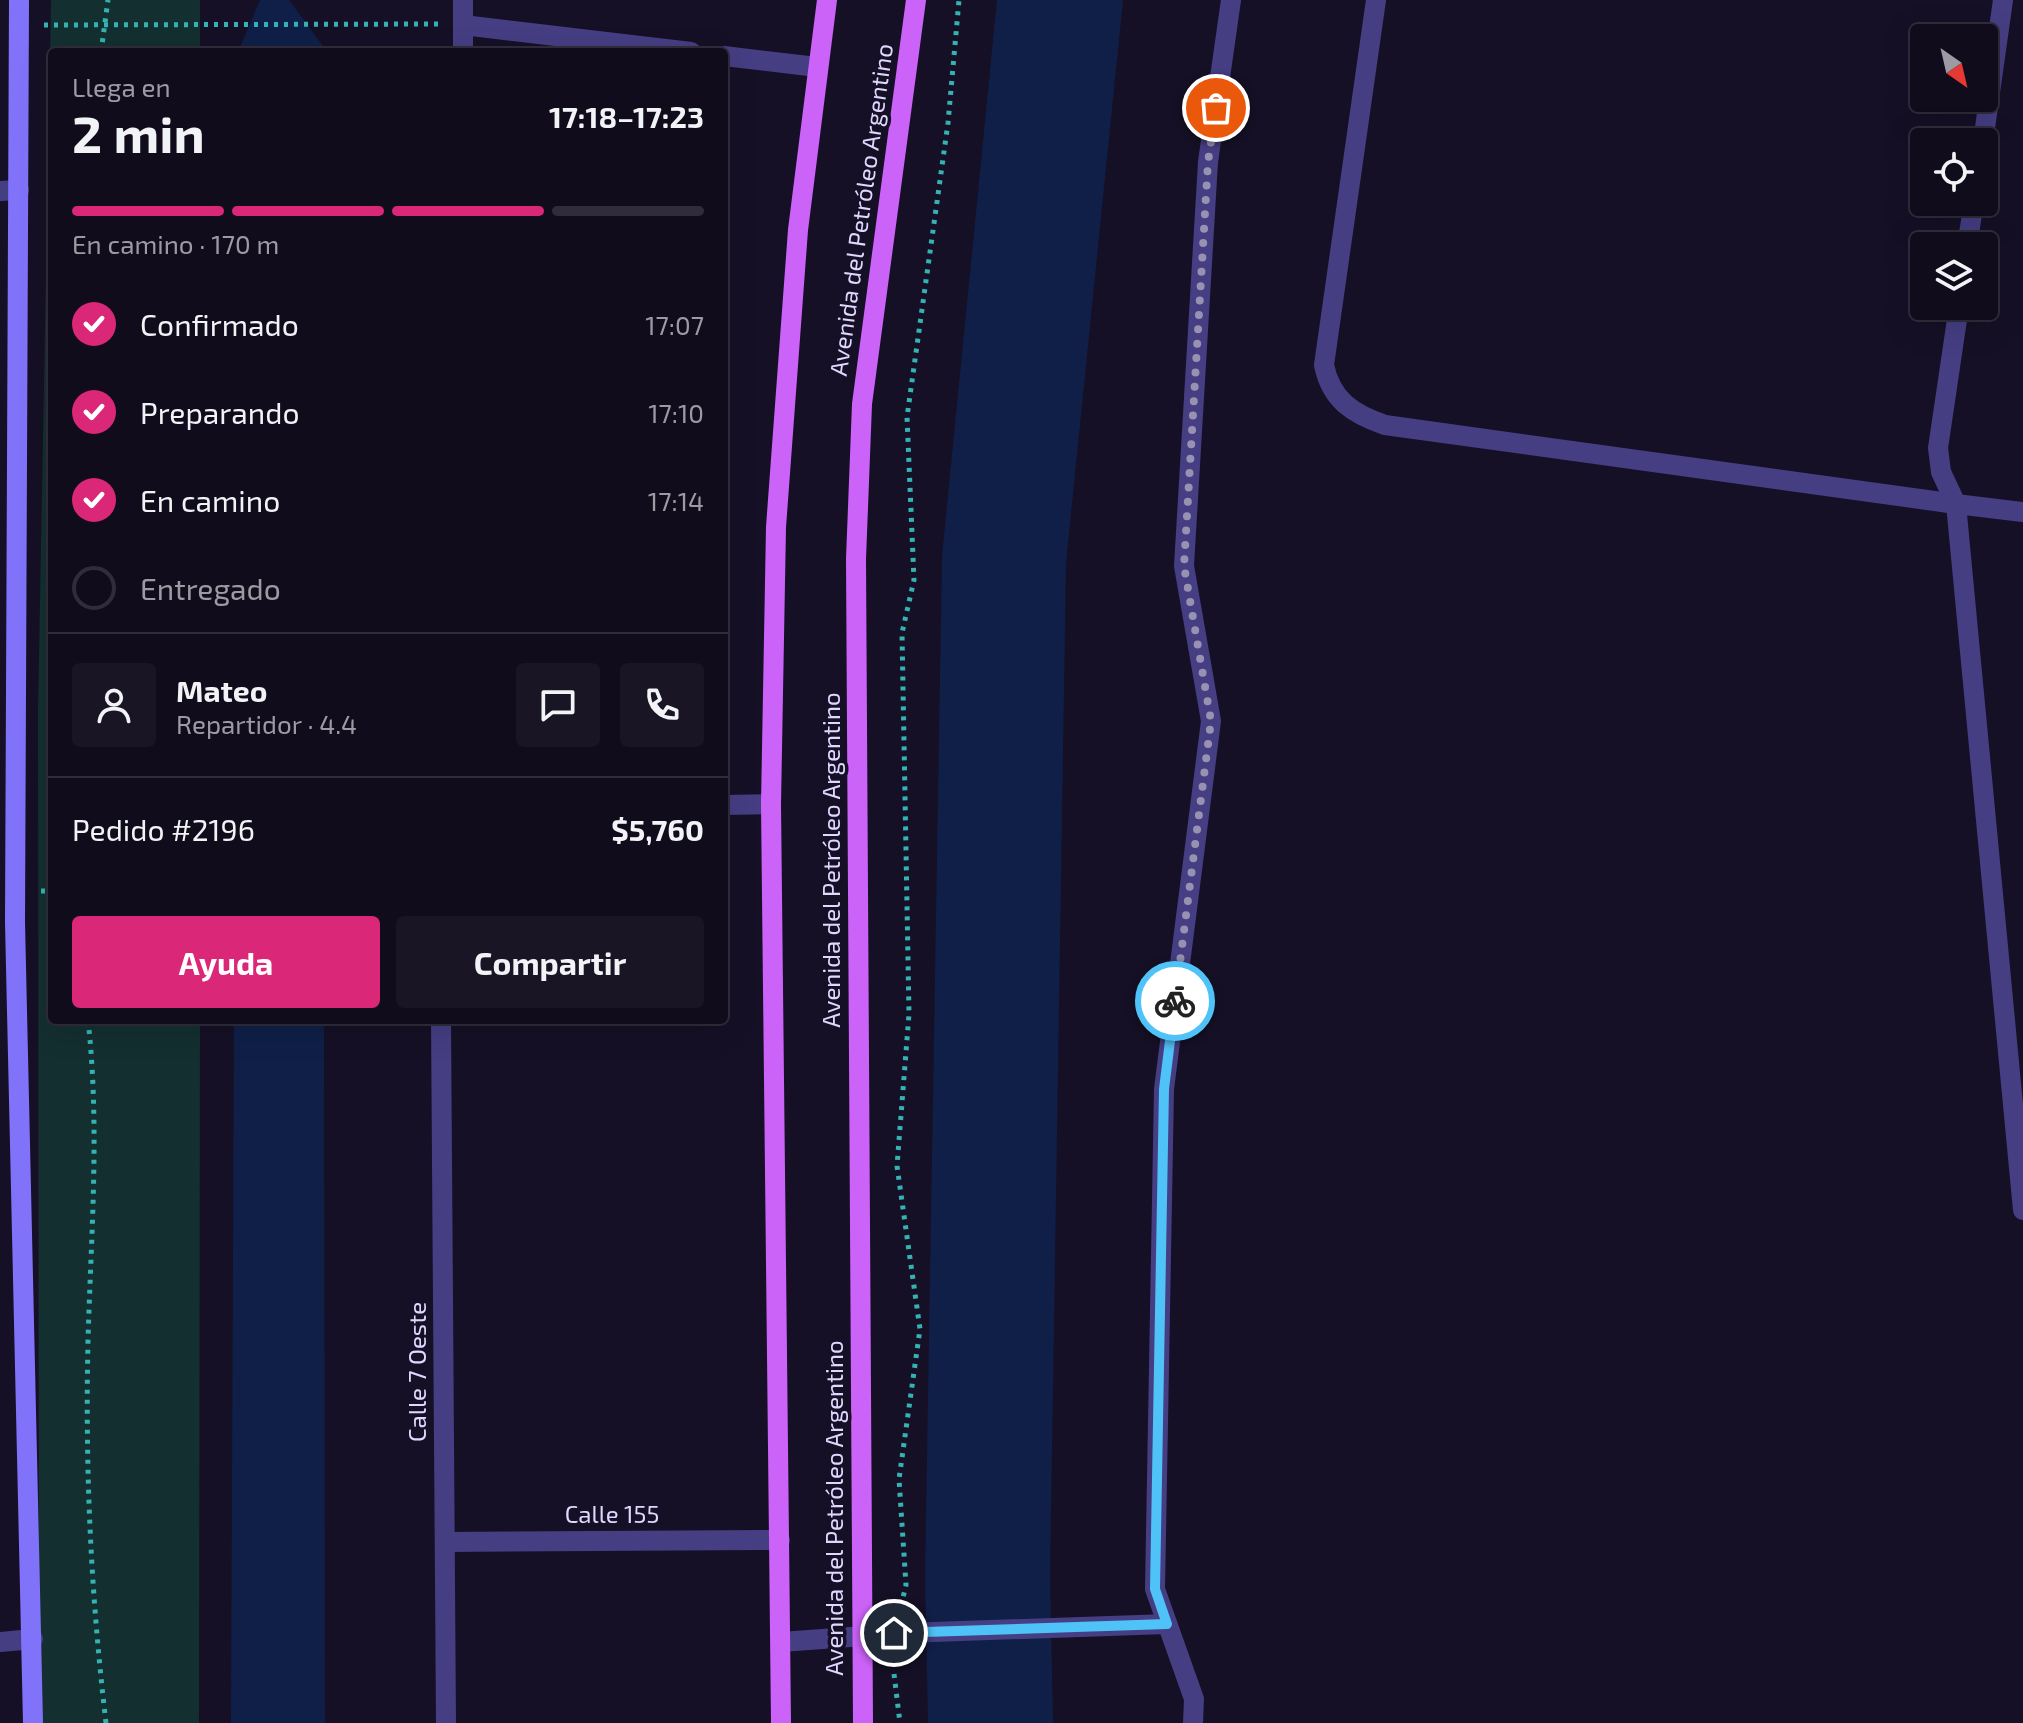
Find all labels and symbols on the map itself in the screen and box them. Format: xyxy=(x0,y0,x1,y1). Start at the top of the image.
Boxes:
north arrow xyxy=(1910,24,1998,112)
street label: Avenida del Petróleo Argentino xyxy=(823,42,898,378)
pin xyxy=(1182,74,1250,142)
street label: Avenida del Petróleo Argentino xyxy=(816,692,845,1028)
courier xyxy=(1135,961,1215,1041)
street label: Calle 7 Oeste xyxy=(402,1302,431,1442)
street label: Avenida del Petróleo Argentino xyxy=(819,1340,848,1676)
street label: Calle 155 xyxy=(565,1499,659,1528)
pin xyxy=(860,1599,928,1667)

